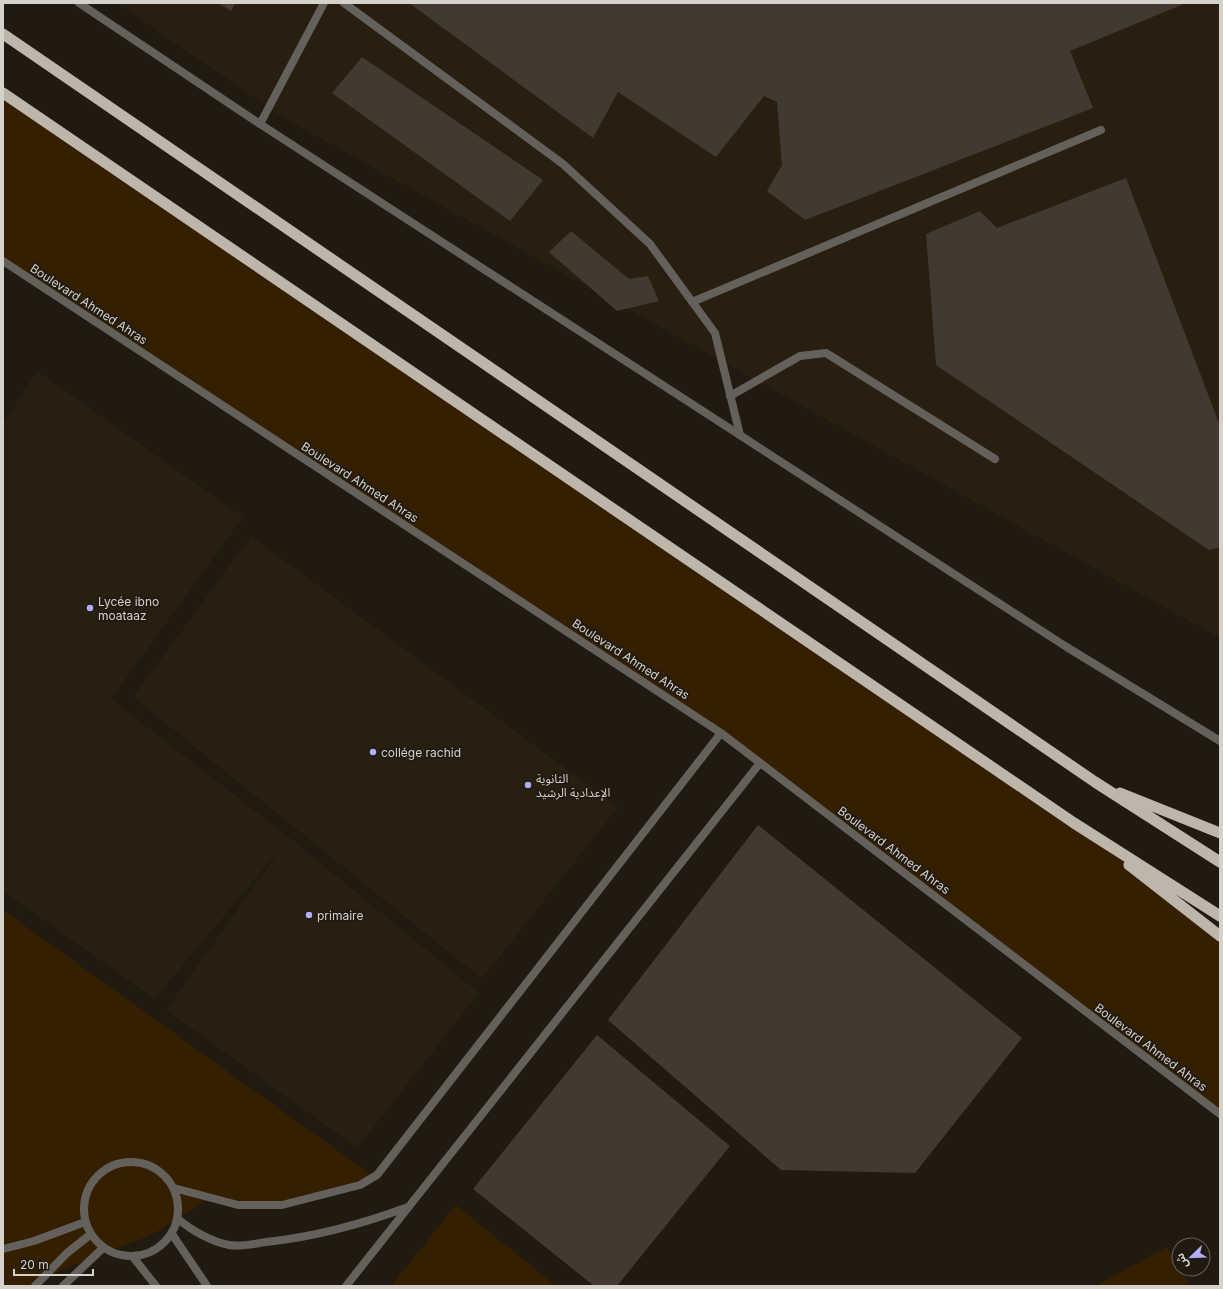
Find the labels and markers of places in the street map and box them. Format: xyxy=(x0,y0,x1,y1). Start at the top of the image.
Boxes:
place label: Lycée ibno moataaz xyxy=(98,594,159,623)
marker: Lycée ibno moataaz xyxy=(85,603,95,613)
place label: collége rachid xyxy=(381,745,461,760)
marker: collége rachid xyxy=(368,747,378,757)
place label: الثانوية الإعدادية الرشيد xyxy=(536,771,610,801)
marker: الثانوية الإعدادية الرشيد xyxy=(523,780,533,790)
place label: primaire xyxy=(317,908,363,923)
marker: primaire xyxy=(304,910,314,920)

